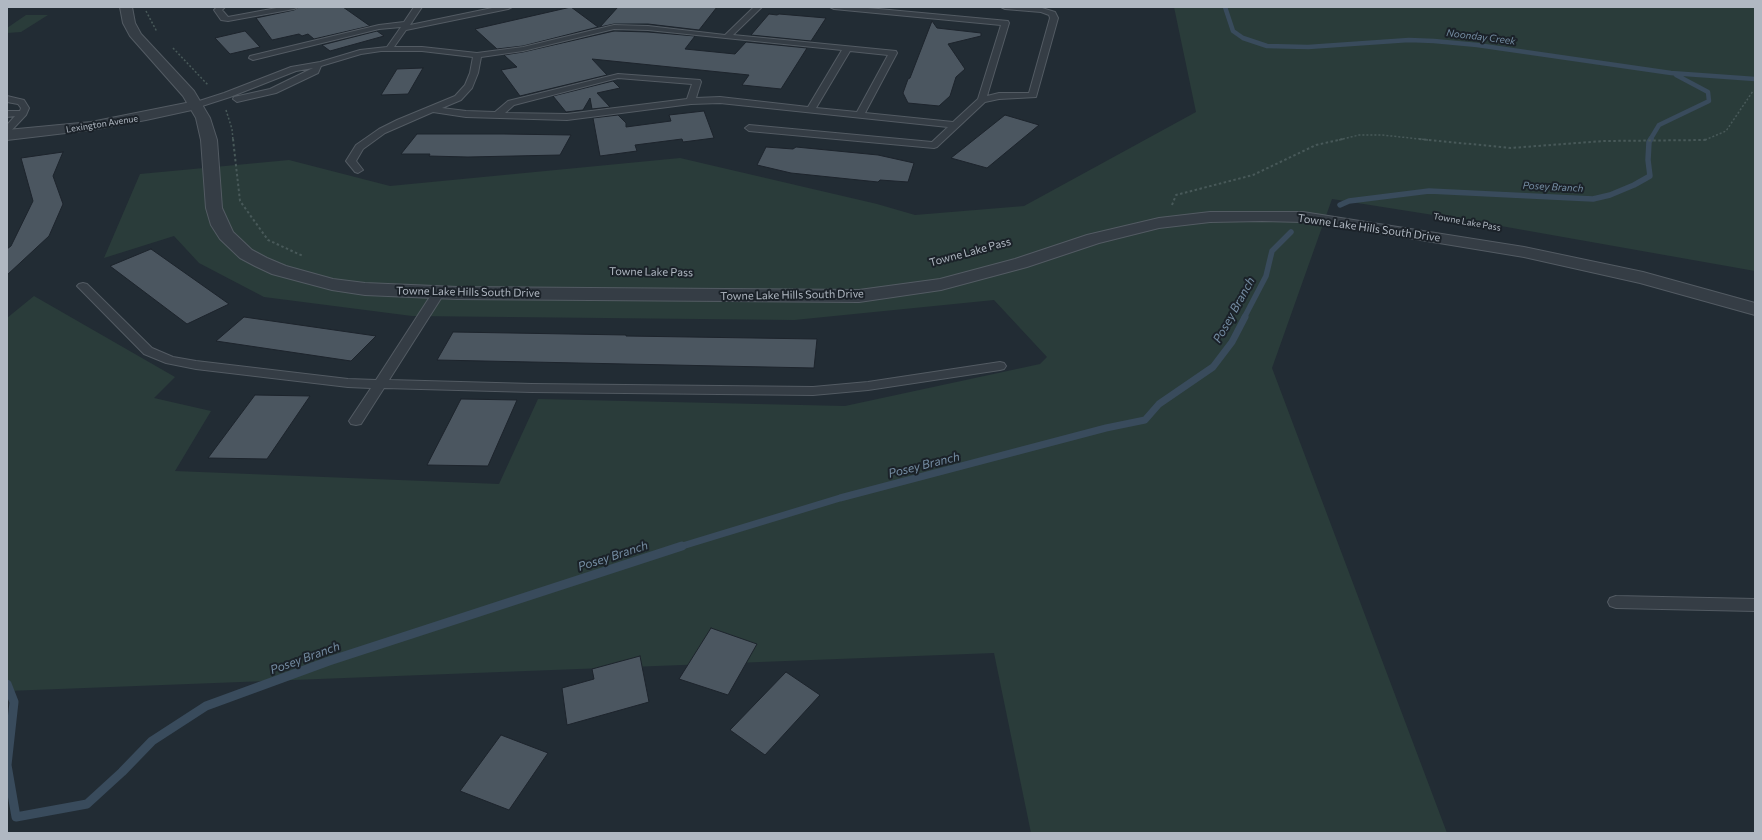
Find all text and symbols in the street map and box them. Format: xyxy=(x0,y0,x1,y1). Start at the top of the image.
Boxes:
water label: Noonday Creek xyxy=(1446,27,1516,47)
street label: Lexington Avenue xyxy=(65,113,139,135)
water label: Posey Branch xyxy=(1522,179,1584,195)
street label: Towne Lake Hills South Drive xyxy=(1297,211,1441,245)
street label: Towne Lake Pass xyxy=(1432,211,1502,233)
street label: Towne Lake Pass xyxy=(928,235,1012,269)
street label: Towne Lake Pass xyxy=(609,265,693,279)
water label: Posey Branch xyxy=(1210,275,1258,345)
street label: Towne Lake Hills South Drive xyxy=(396,284,540,300)
street label: Towne Lake Hills South Drive xyxy=(720,287,864,303)
water label: Posey Branch xyxy=(887,449,961,481)
water label: Posey Branch xyxy=(576,538,650,574)
water label: Posey Branch xyxy=(268,639,342,677)

